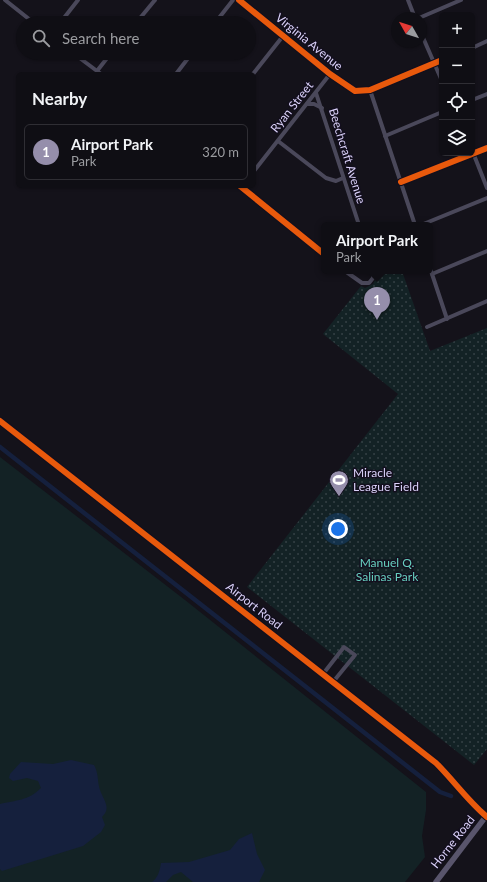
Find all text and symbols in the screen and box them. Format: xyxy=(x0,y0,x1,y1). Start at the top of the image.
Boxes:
street label: Virginia Avenue xyxy=(273,10,346,73)
north arrow xyxy=(391,12,427,48)
map controls xyxy=(439,12,475,156)
button: + xyxy=(439,12,475,48)
search box xyxy=(16,16,256,60)
icon: search xyxy=(30,27,52,49)
text: Search here xyxy=(62,29,139,47)
button: − xyxy=(439,48,475,84)
street label: Ryan Street xyxy=(267,78,317,135)
button: locate xyxy=(439,84,475,120)
text: Nearby xyxy=(32,88,87,109)
street label: Beechcraft Avenue xyxy=(326,106,369,206)
button: layers xyxy=(439,120,475,156)
text: Airport Park xyxy=(71,135,153,153)
text: 1 xyxy=(42,144,50,160)
text: 320 m xyxy=(202,144,239,160)
text: Park xyxy=(71,153,96,169)
popup xyxy=(321,222,433,274)
text: Airport Park xyxy=(336,231,418,249)
text: Park xyxy=(336,249,361,265)
pin: 1 xyxy=(364,287,390,320)
place label: Miracle League Field xyxy=(353,465,419,494)
sports icon: Miracle League Field xyxy=(328,469,350,497)
your location xyxy=(328,519,348,539)
park label: Manuel Q. Salinas Park xyxy=(356,555,419,584)
street label: Airport Road xyxy=(223,579,285,632)
street label: Horne Road xyxy=(427,812,478,871)

